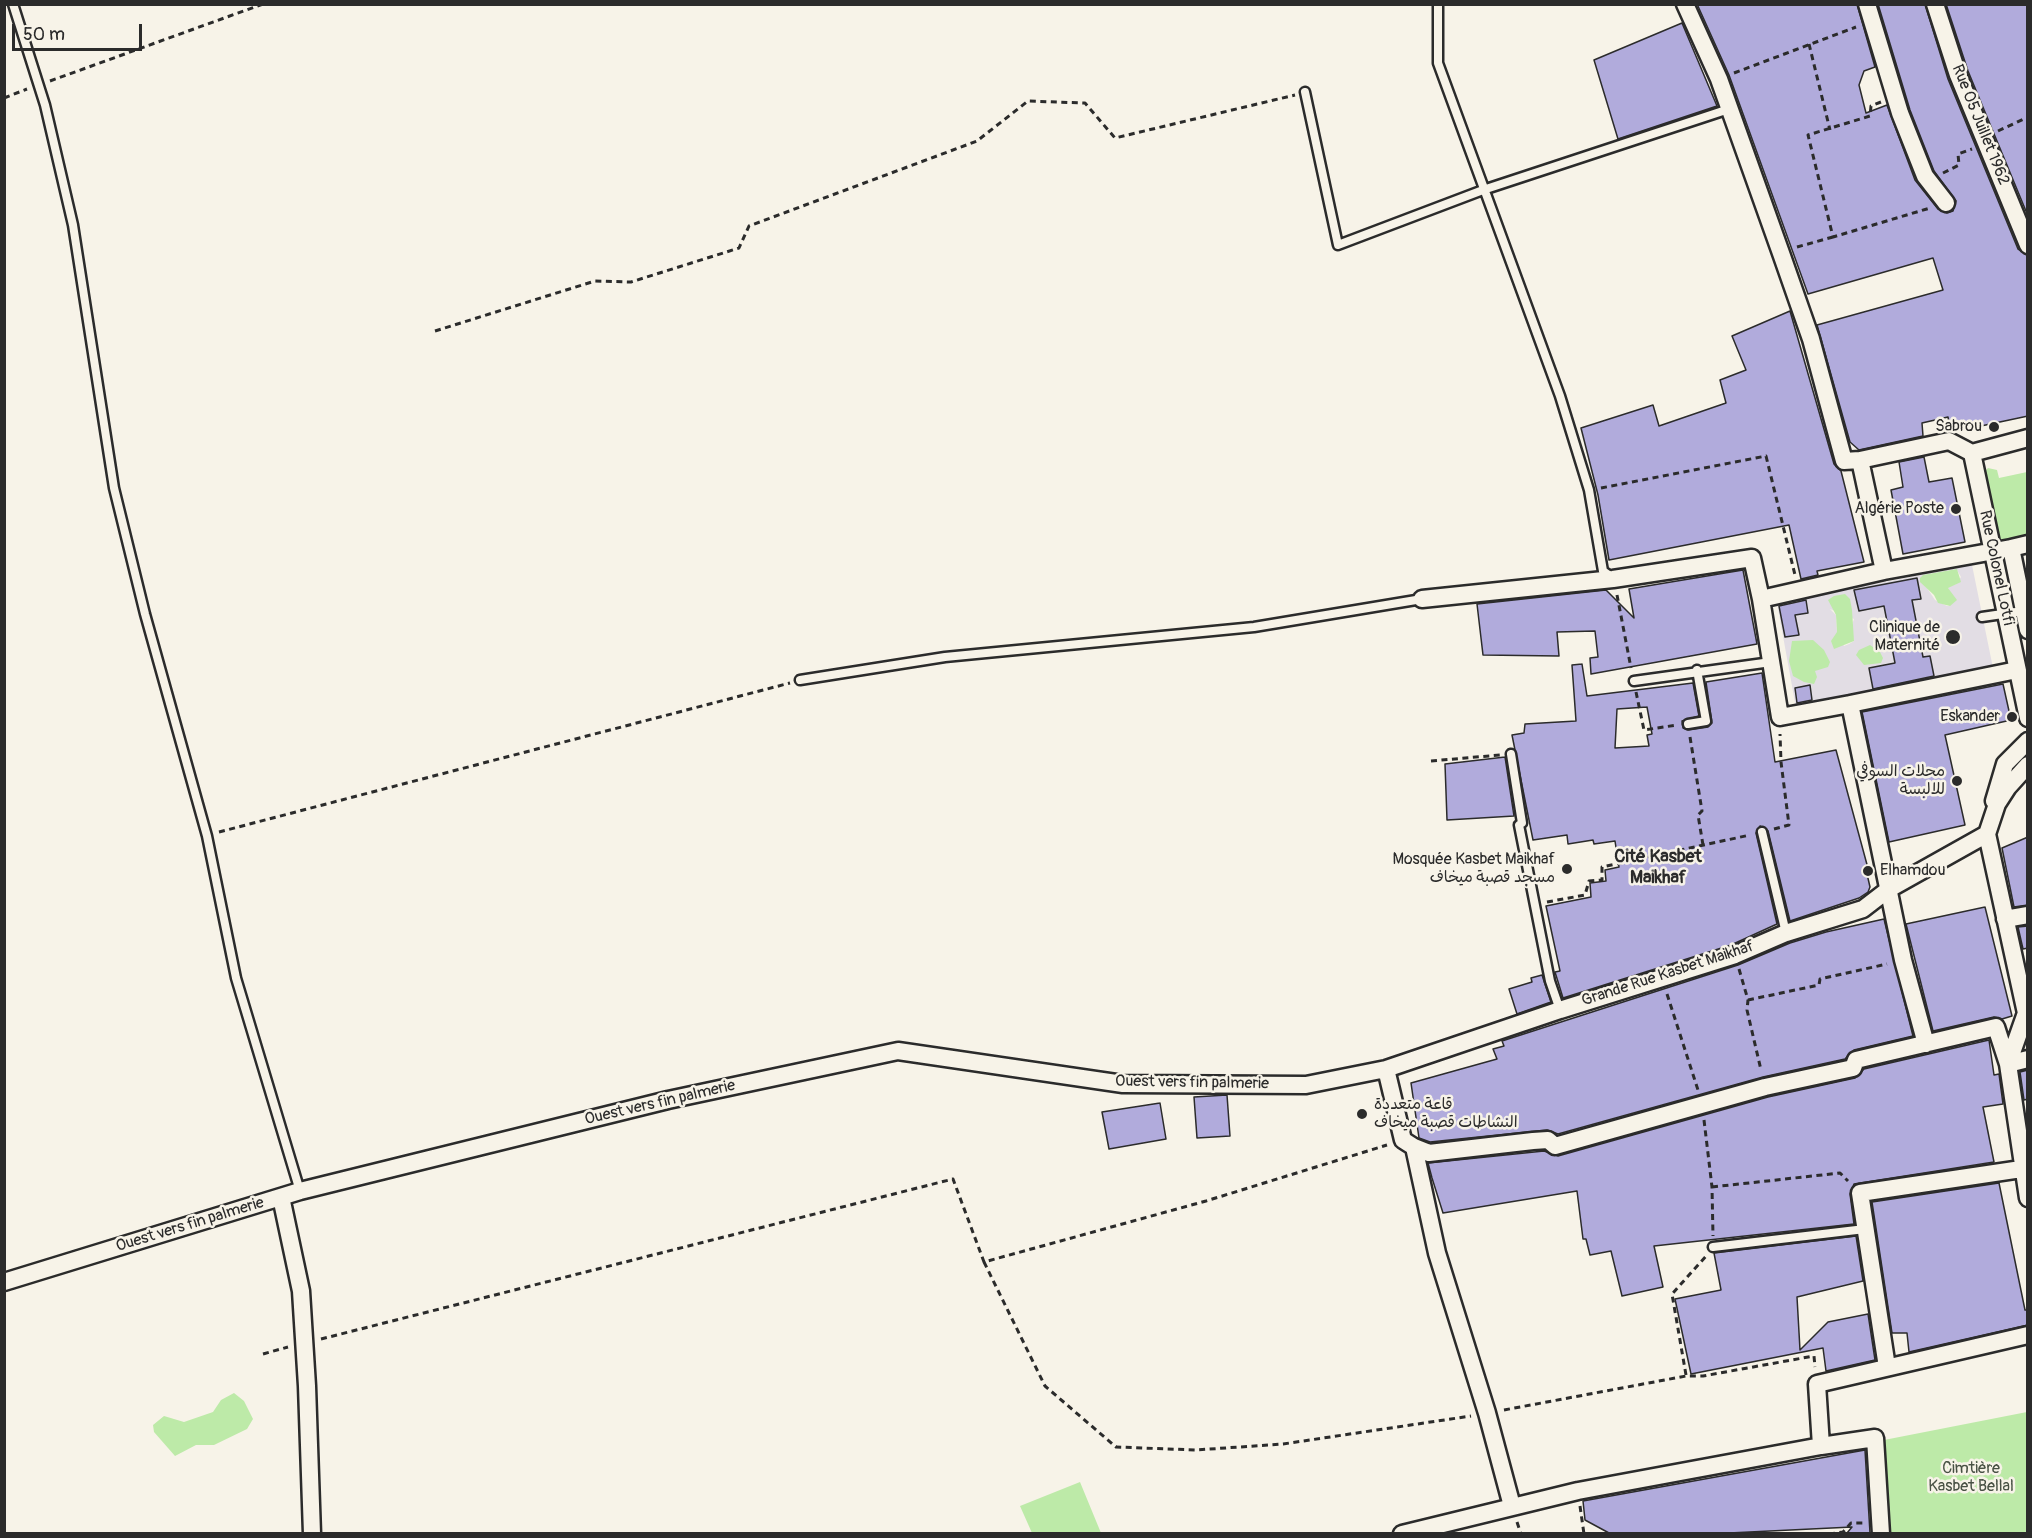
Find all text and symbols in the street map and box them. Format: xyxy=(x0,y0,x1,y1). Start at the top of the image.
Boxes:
scale bar xyxy=(15,12,146,50)
text: 50 m xyxy=(23,23,65,46)
street label: Rue 05 Juillet 1962 xyxy=(1947,62,2013,188)
place label: Sabrou xyxy=(1935,417,1982,437)
marker: Sabrou xyxy=(1987,420,2001,434)
place label: Algérie Poste xyxy=(1854,499,1944,519)
marker: Algérie Poste xyxy=(1949,502,1963,516)
street label: Rue Colonel Lotfi xyxy=(1974,509,2018,627)
place label: Clinique de Maternité xyxy=(1869,618,1940,656)
marker: Clinique de Maternité xyxy=(1944,628,1962,646)
place label: Eskander xyxy=(1940,707,2000,727)
marker: Eskander xyxy=(2005,710,2019,724)
place label: محلات السوفي للالبسة xyxy=(1856,762,1945,800)
marker: محلات السوفي للالبسة xyxy=(1950,774,1964,788)
district label: Cité Kasbet Maikhaf xyxy=(1614,846,1702,888)
place label: Mosquée Kasbet Maikhaf مسجد قصبة ميخاف xyxy=(1393,850,1555,888)
place label: Elhamdou xyxy=(1880,861,1945,881)
marker: Mosquée Kasbet Maikhaf مسجد قصبة ميخاف xyxy=(1560,862,1574,876)
marker: Elhamdou xyxy=(1861,864,1875,878)
street label: Grande Rue Kasbet Maikhaf xyxy=(1579,937,1757,1011)
street label: Ouest vers fin palmerie xyxy=(1115,1072,1269,1094)
street label: Ouest vers fin palmerie xyxy=(583,1076,737,1130)
place label: قاعة متعددة النشاطات قصبة ميخاف xyxy=(1374,1095,1518,1133)
marker: قاعة متعددة النشاطات قصبة ميخاف xyxy=(1355,1107,1369,1121)
street label: Ouest vers fin palmerie xyxy=(114,1193,266,1257)
park label: Cimtière Kasbet Bellal xyxy=(1928,1459,2014,1497)

